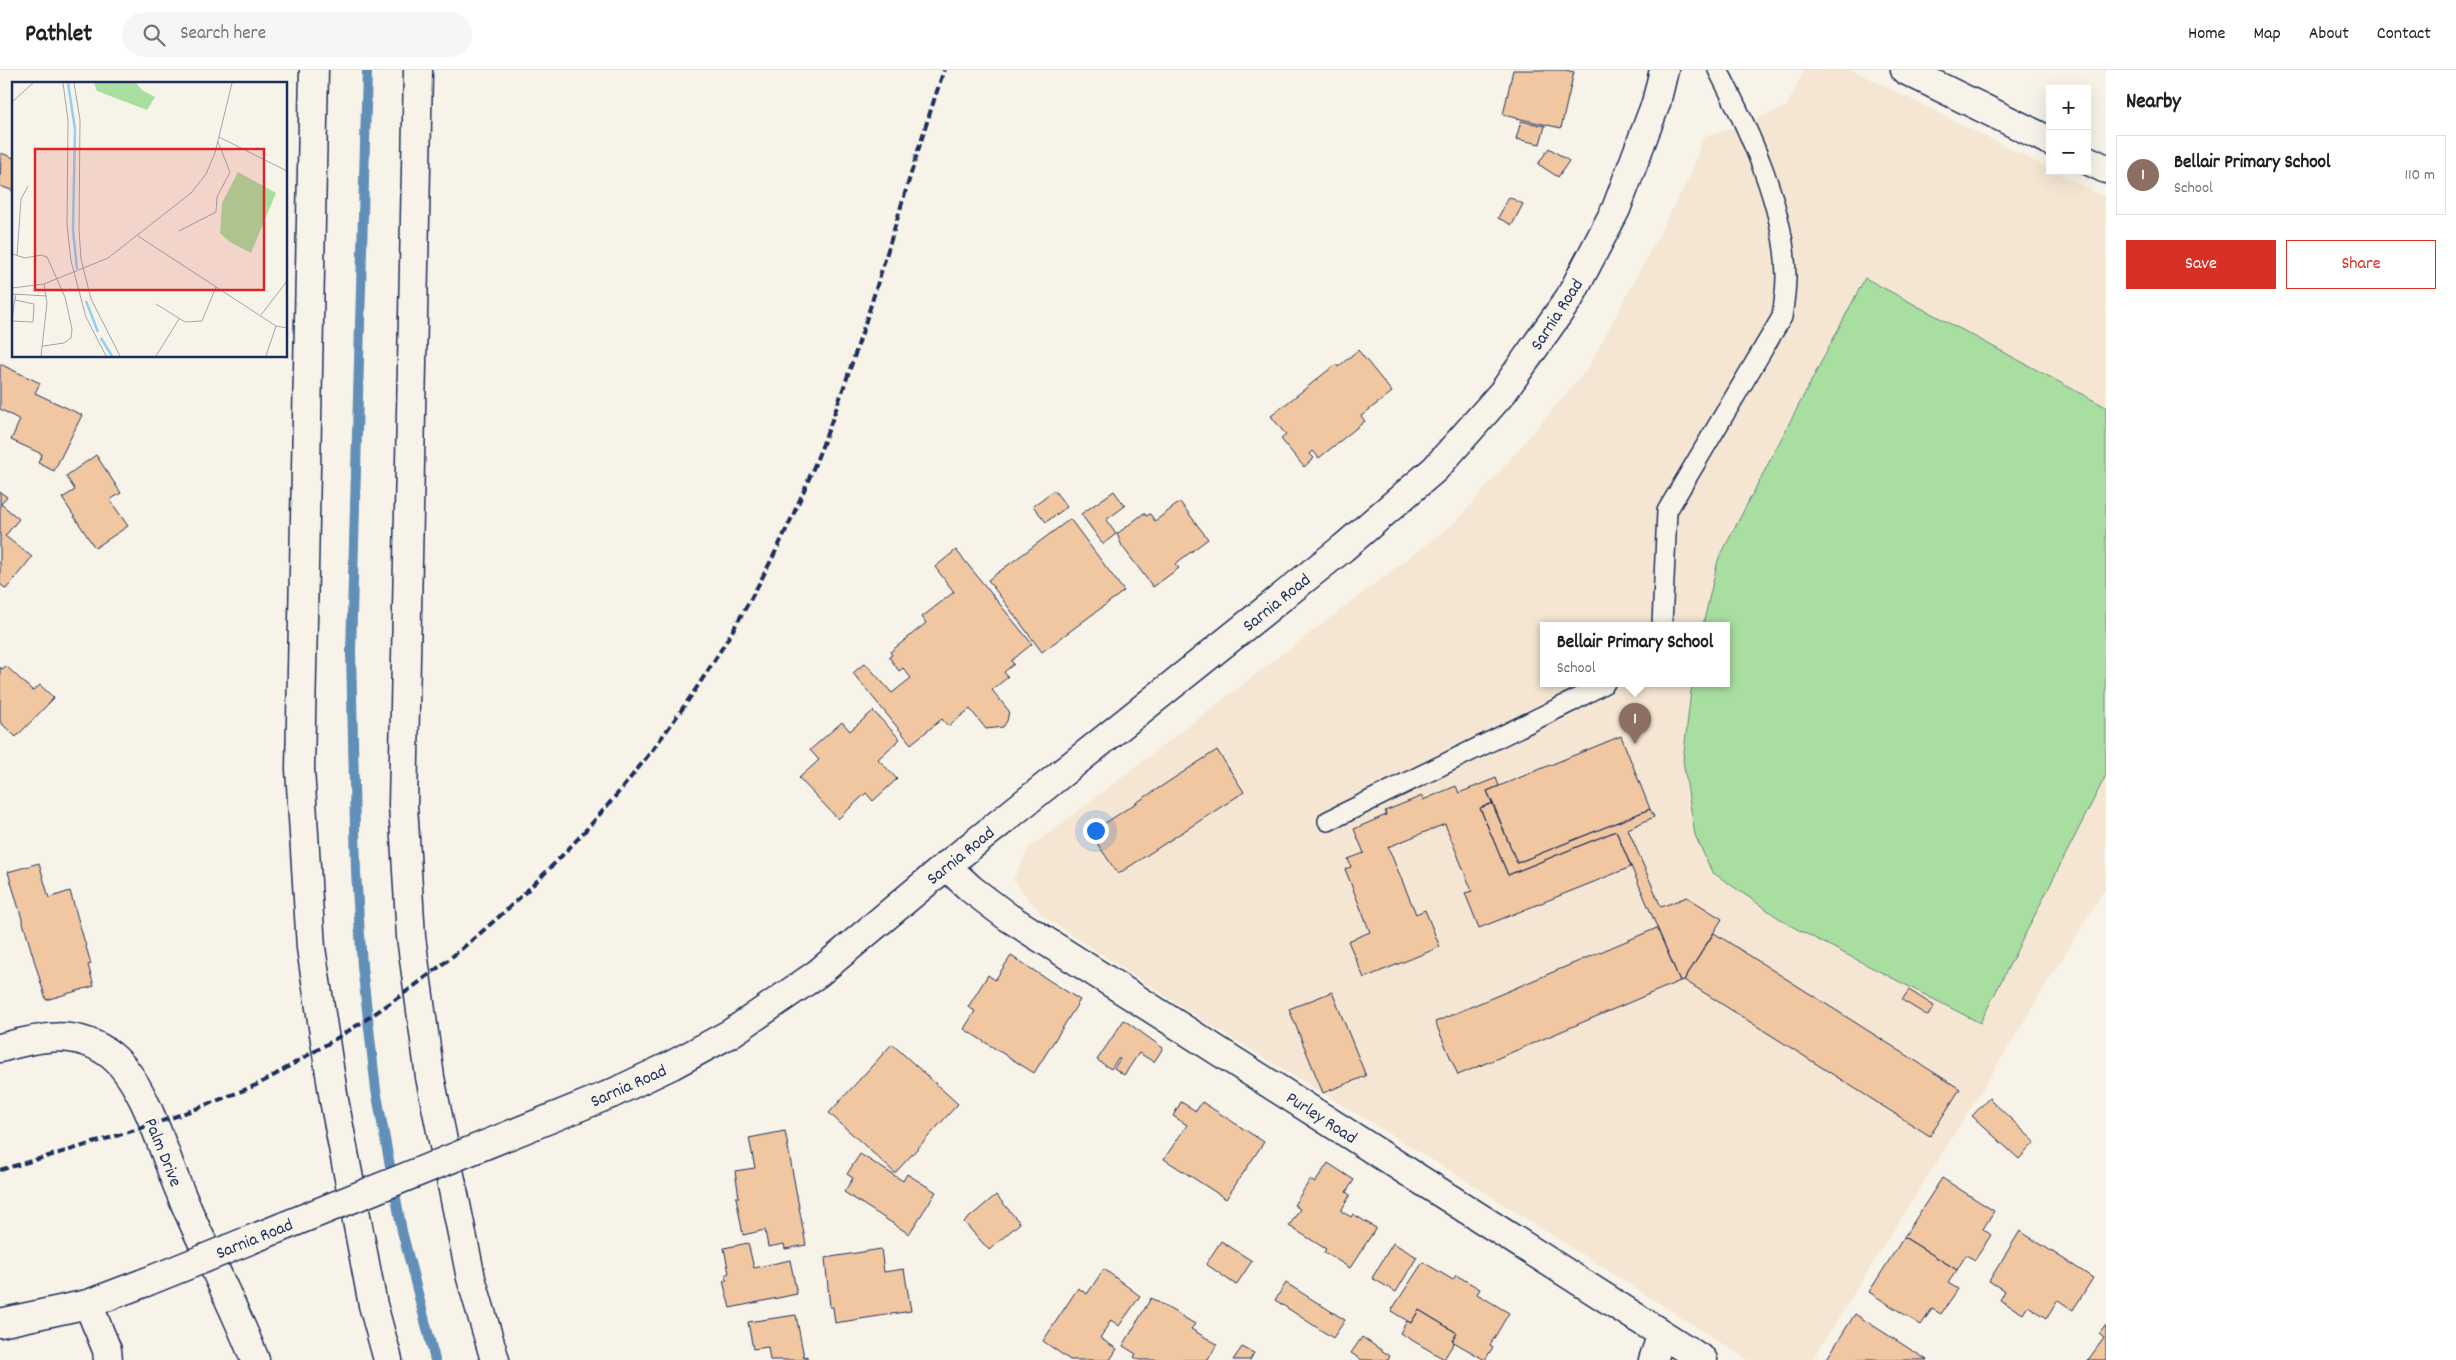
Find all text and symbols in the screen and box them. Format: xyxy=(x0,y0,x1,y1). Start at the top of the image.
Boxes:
search box xyxy=(122,12,472,57)
text: Pathlet xyxy=(25,18,92,52)
icon: search xyxy=(140,21,168,49)
text: Search here xyxy=(180,21,266,48)
text: Home xyxy=(2188,22,2225,47)
text: Map xyxy=(2253,22,2281,47)
text: About xyxy=(2309,22,2349,47)
text: Contact xyxy=(2377,22,2431,47)
inset map xyxy=(12,82,288,358)
map controls xyxy=(2046,85,2091,175)
button: + xyxy=(2046,85,2091,130)
text: Nearby xyxy=(2126,88,2181,118)
button: − xyxy=(2046,130,2091,175)
text: Bellair Primary School xyxy=(2174,150,2331,177)
text: 1 xyxy=(2141,164,2145,187)
text: 110 m xyxy=(2405,164,2435,187)
text: School xyxy=(2174,177,2213,200)
button: Save xyxy=(2126,240,2276,289)
button: Share xyxy=(2286,240,2436,289)
street label: Sarnia Road xyxy=(1526,275,1591,356)
street label: Sarnia Road xyxy=(1238,569,1317,639)
popup xyxy=(1540,622,1730,687)
text: Bellair Primary School xyxy=(1557,630,1713,657)
text: School xyxy=(1557,657,1596,680)
pin: 1 xyxy=(1619,703,1651,744)
your location xyxy=(1083,818,1109,844)
street label: Sarnia Road xyxy=(922,822,1001,892)
street label: Sarnia Road xyxy=(587,1059,671,1115)
street label: Purley Road xyxy=(1280,1087,1361,1151)
street label: Palm Drive xyxy=(137,1115,187,1191)
street label: Sarnia Road xyxy=(213,1214,297,1267)

